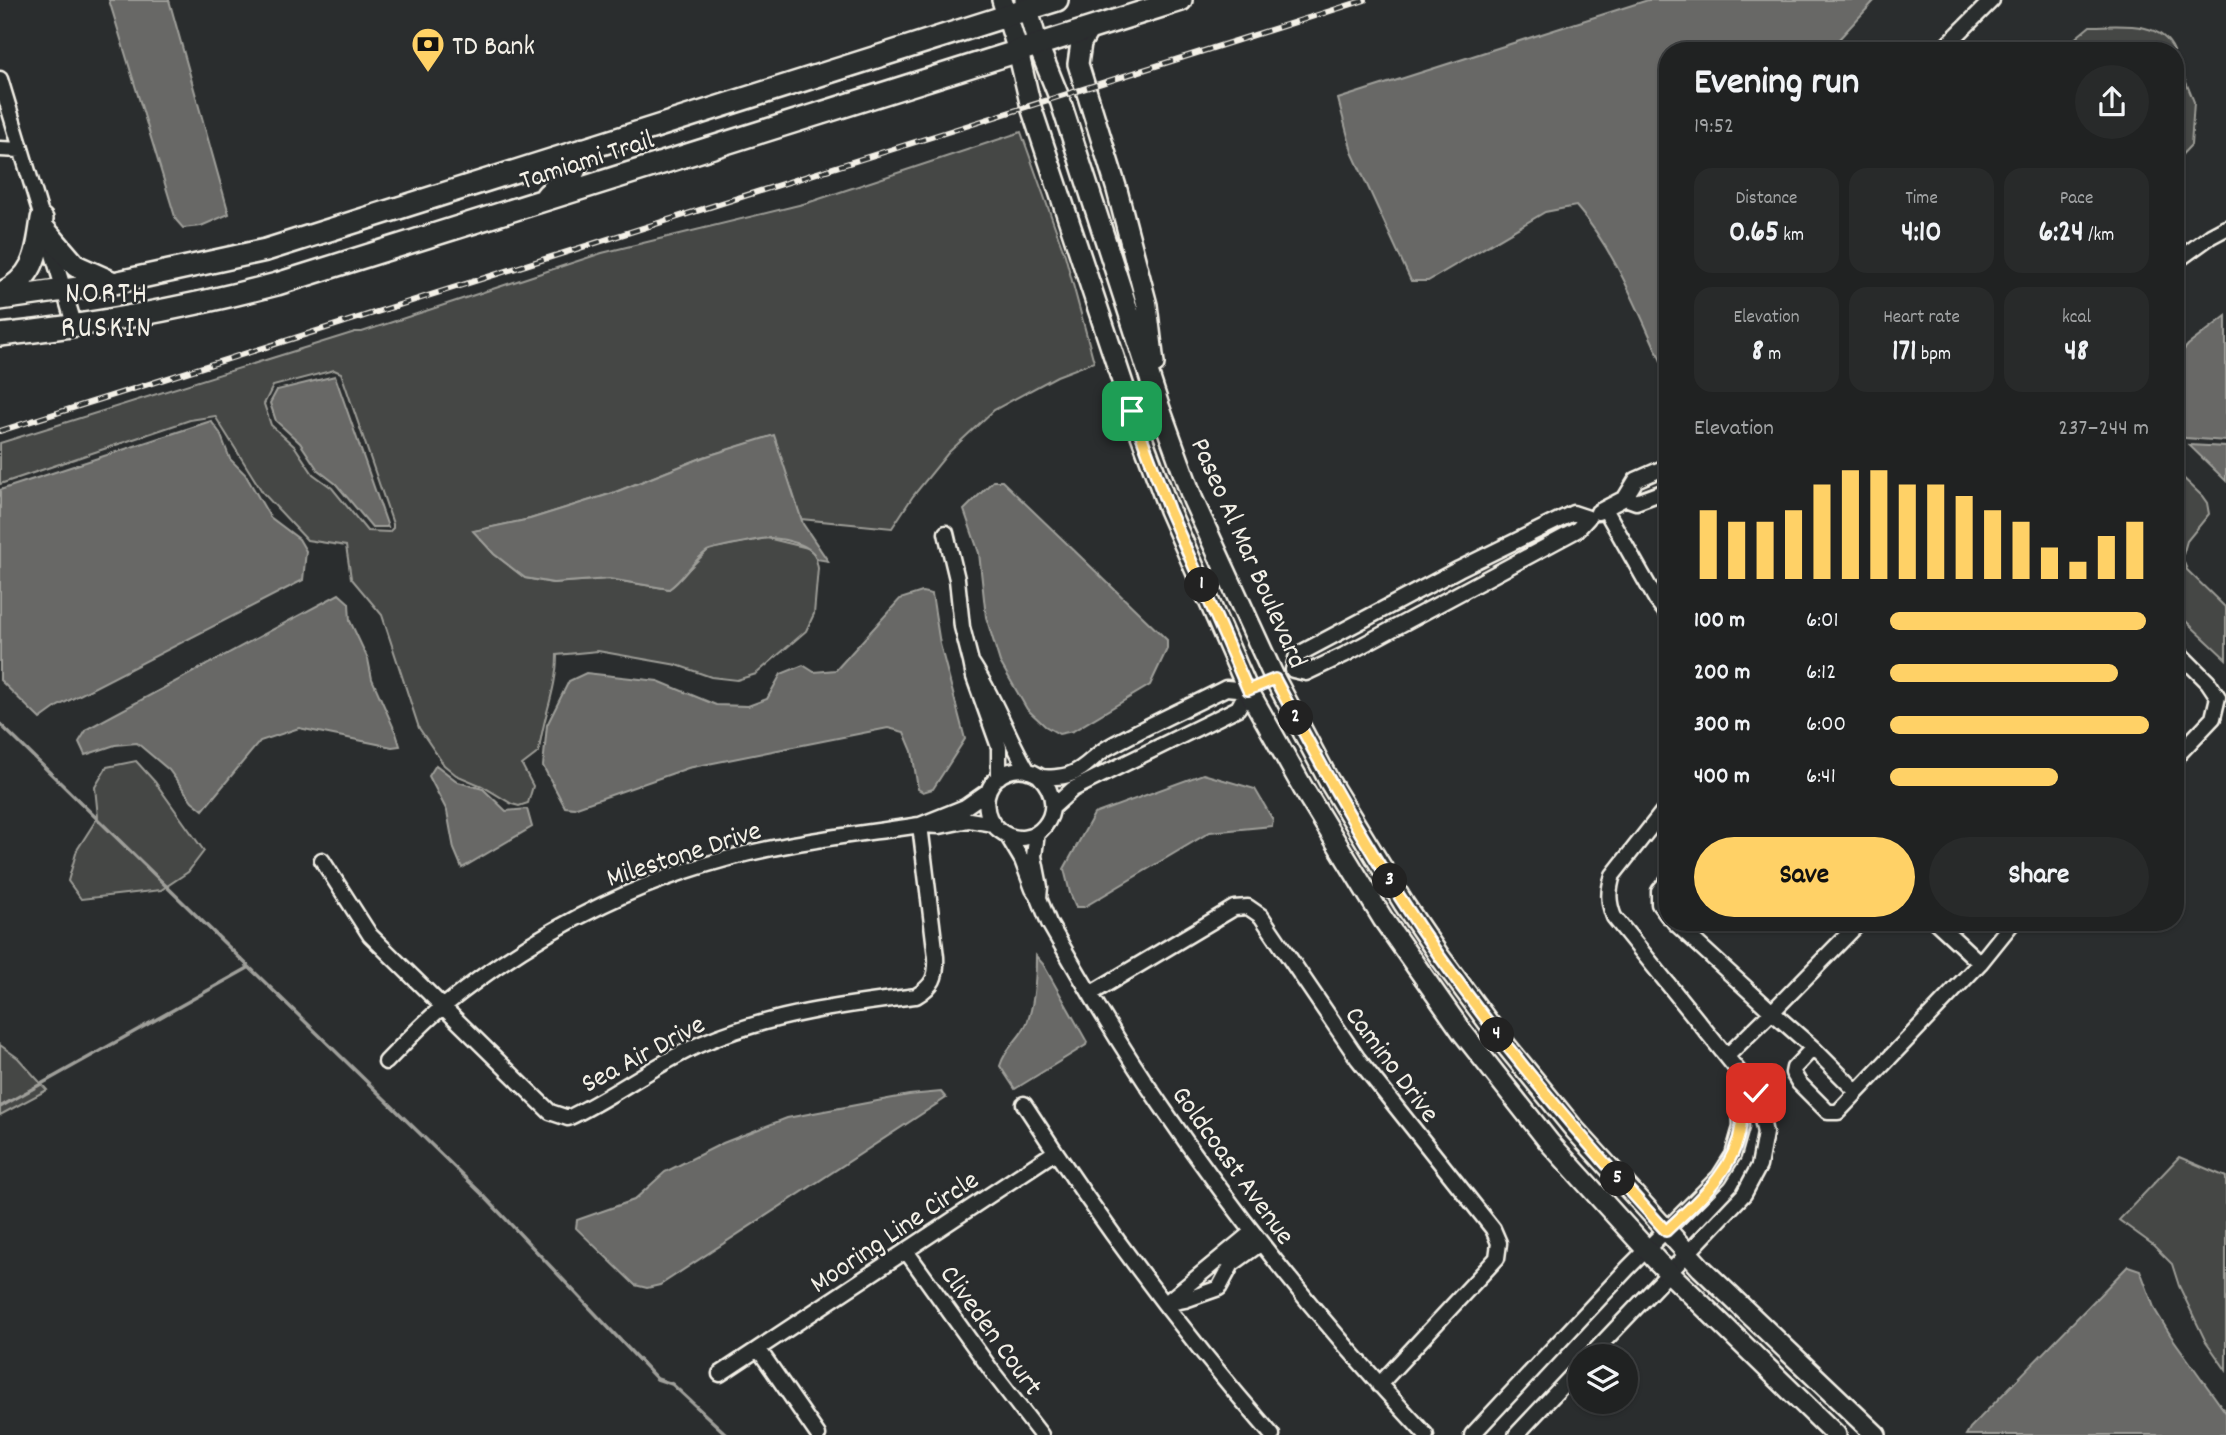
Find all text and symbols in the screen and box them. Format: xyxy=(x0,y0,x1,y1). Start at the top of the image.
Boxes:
bank icon: TD Bank xyxy=(409,25,447,74)
place label: TD Bank xyxy=(452,29,535,69)
text: Evening run xyxy=(1694,57,1859,112)
button: share xyxy=(2075,65,2149,139)
text: 19:52 xyxy=(1694,111,1734,144)
street label: Tamiami Trail xyxy=(515,122,660,203)
text: Distance xyxy=(1736,186,1797,213)
text: Time xyxy=(1905,186,1938,213)
text: Pace xyxy=(2060,186,2093,213)
text: 0.65 xyxy=(1729,213,1779,256)
text: 4:10 xyxy=(1901,213,1942,256)
text: 6:24 xyxy=(2039,213,2084,256)
text: km xyxy=(1779,223,1804,250)
text: /km xyxy=(2084,223,2114,250)
district label: NORTH RUSKIN xyxy=(61,275,153,352)
text: Elevation xyxy=(1733,305,1800,332)
text: Heart rate xyxy=(1883,305,1960,332)
text: kcal xyxy=(2062,305,2091,332)
text: 8 xyxy=(1752,332,1764,375)
text: 171 xyxy=(1892,332,1917,375)
text: 48 xyxy=(2064,332,2089,375)
text: m xyxy=(1764,342,1781,369)
text: bpm xyxy=(1917,342,1951,369)
pin xyxy=(1102,381,1162,441)
icon: arrive xyxy=(1113,392,1151,430)
text: Elevation xyxy=(1694,413,1774,446)
text: 237–244 m xyxy=(2058,413,2149,446)
street label: Paseo Al Mar Boulevard xyxy=(1178,432,1315,676)
pin: 1 xyxy=(1184,568,1220,602)
text: 1 xyxy=(1199,571,1204,598)
text: 100 m xyxy=(1694,605,1745,638)
text: 6:01 xyxy=(1806,605,1839,638)
text: 200 m xyxy=(1694,657,1750,690)
text: 6:12 xyxy=(1806,657,1836,690)
pin: 2 xyxy=(1278,700,1314,736)
text: 2 xyxy=(1291,704,1300,731)
text: 300 m xyxy=(1694,709,1750,742)
text: 6:00 xyxy=(1806,709,1846,742)
text: 400 m xyxy=(1694,761,1750,794)
text: 6:41 xyxy=(1806,761,1836,794)
street label: Milestone Drive xyxy=(602,813,767,901)
button: Save xyxy=(1694,837,1915,917)
button: Share xyxy=(1929,837,2149,917)
pin: 3 xyxy=(1372,864,1408,898)
text: 3 xyxy=(1385,867,1394,894)
street label: Camino Drive xyxy=(1333,999,1447,1133)
street label: Sea Air Drive xyxy=(575,1007,714,1106)
pin: 4 xyxy=(1480,1018,1514,1052)
text: 4 xyxy=(1493,1021,1500,1048)
pin xyxy=(1726,1063,1786,1123)
icon: check xyxy=(1737,1074,1775,1112)
street label: Goldcoast Avenue xyxy=(1159,1079,1303,1255)
pin: 5 xyxy=(1600,1162,1636,1196)
street label: Mooring Line Circle xyxy=(803,1163,988,1306)
text: 5 xyxy=(1613,1165,1622,1192)
street label: Cliveden Court xyxy=(928,1258,1050,1406)
map controls xyxy=(1568,1344,1638,1414)
button: layers xyxy=(1568,1344,1638,1414)

